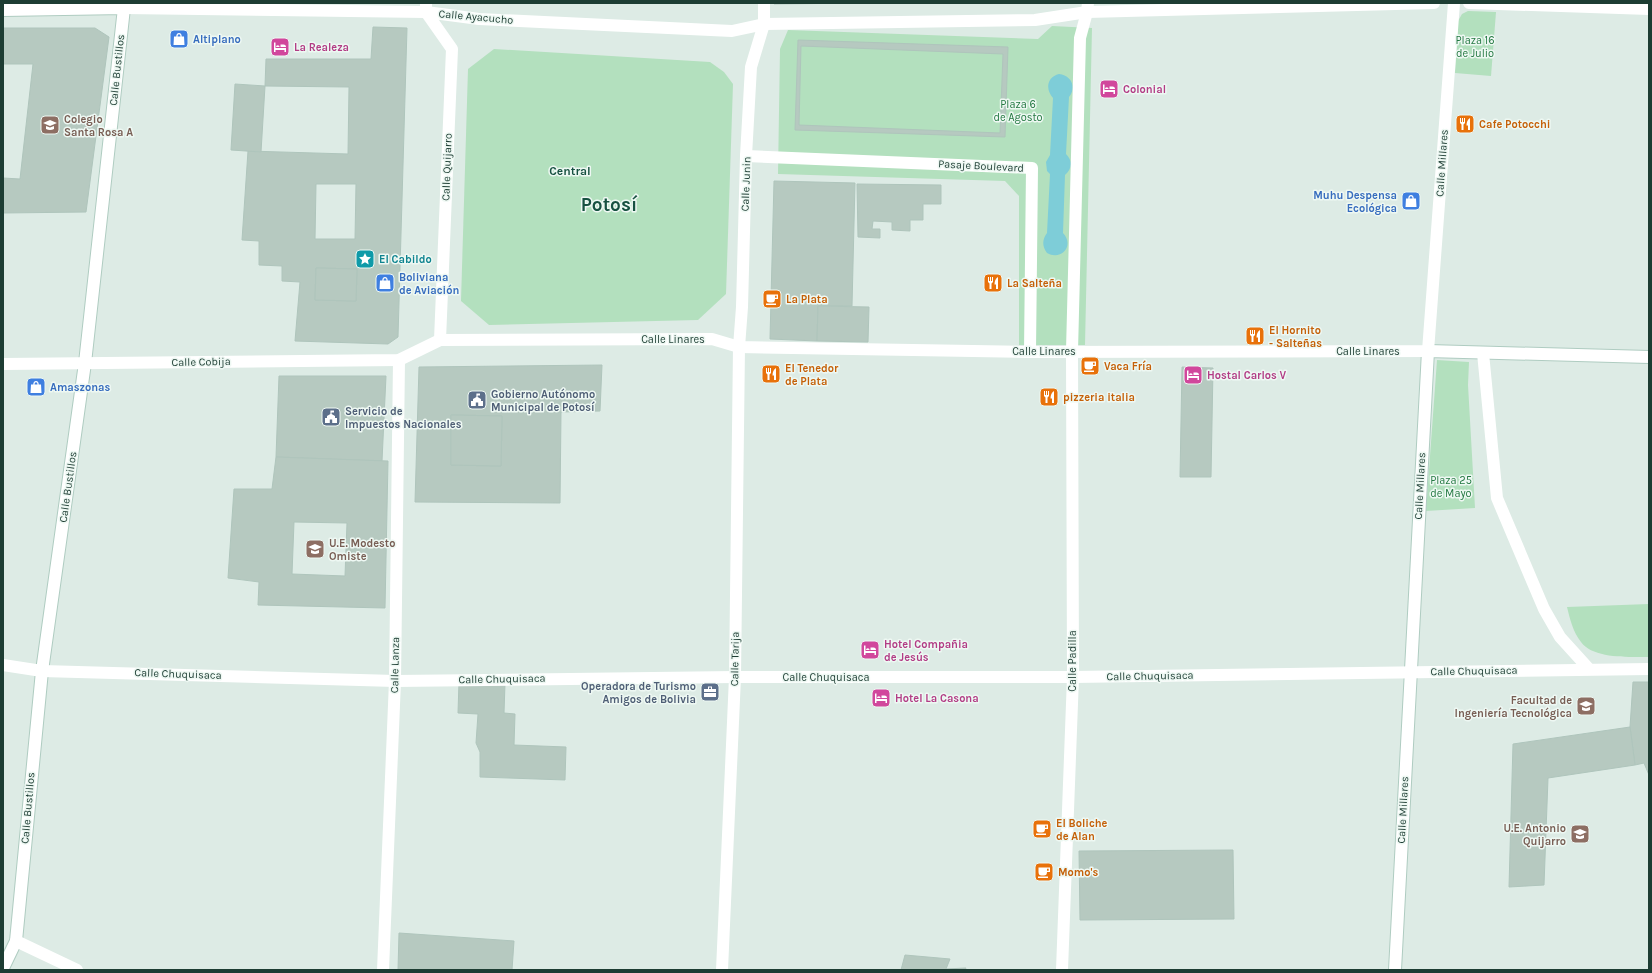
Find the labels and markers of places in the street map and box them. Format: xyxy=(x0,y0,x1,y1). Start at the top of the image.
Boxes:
shop icon: Altiplano xyxy=(168,28,190,50)
place label: Altiplano xyxy=(193,33,241,46)
hotel icon: La Realeza xyxy=(269,36,291,58)
place label: La Realeza xyxy=(294,41,349,54)
hotel icon: Colonial xyxy=(1098,78,1120,100)
place label: Colonial xyxy=(1123,83,1166,96)
place label: Colegio Santa Rosa A xyxy=(64,113,133,139)
restaurant icon: Cafe Potocchi xyxy=(1454,113,1476,135)
school or university icon: Colegio Santa Rosa A xyxy=(39,114,61,136)
place label: Cafe Potocchi xyxy=(1479,118,1550,131)
place label: Muhu Despensa Ecológica xyxy=(1313,189,1397,215)
shop icon: Muhu Despensa Ecológica xyxy=(1400,190,1422,212)
place icon: El Cabildo xyxy=(354,248,376,270)
place label: El Cabildo xyxy=(379,253,432,266)
place label: Boliviana de Aviación xyxy=(399,271,459,297)
shop icon: Boliviana de Aviación xyxy=(374,272,396,294)
restaurant icon: La Salteña xyxy=(982,272,1004,294)
place label: La Salteña xyxy=(1007,277,1062,290)
cafe icon: La Plata xyxy=(761,288,783,310)
place label: La Plata xyxy=(786,293,828,306)
place label: El Hornito - Salteñas xyxy=(1269,324,1322,350)
restaurant icon: El Hornito - Salteñas xyxy=(1244,325,1266,347)
cafe icon: Vaca Fría xyxy=(1079,355,1101,377)
place label: Vaca Fría xyxy=(1104,360,1152,373)
place label: El Tenedor de Plata xyxy=(785,362,839,388)
restaurant icon: El Tenedor de Plata xyxy=(760,363,782,385)
hotel icon: Hostal Carlos V xyxy=(1182,364,1204,386)
place label: Hostal Carlos V xyxy=(1207,369,1287,382)
shop icon: Amaszonas xyxy=(25,376,47,398)
place label: Amaszonas xyxy=(50,381,111,394)
restaurant icon: pizzeria italia xyxy=(1038,386,1060,408)
place label: Gobierno Autónomo Municipal de Potosí xyxy=(491,388,595,414)
public building icon: Gobierno Autónomo Municipal de Potosí xyxy=(466,389,488,411)
place label: pizzeria italia xyxy=(1063,391,1135,404)
place label: Servicio de Impuestos Nacionales xyxy=(345,405,462,431)
public building icon: Servicio de Impuestos Nacionales xyxy=(320,406,342,428)
place label: U.E. Modesto Omiste xyxy=(329,537,395,563)
school or university icon: U.E. Modesto Omiste xyxy=(304,538,326,560)
place label: Hotel Compañia de Jesús xyxy=(884,638,968,664)
hotel icon: Hotel Compañia de Jesús xyxy=(859,639,881,661)
place label: Operadora de Turismo Amigos de Bolivia xyxy=(581,680,696,706)
office icon: Operadora de Turismo Amigos de Bolivia xyxy=(699,681,721,703)
hotel icon: Hotel La Casona xyxy=(870,687,892,709)
place label: Hotel La Casona xyxy=(895,692,979,705)
place label: Facultad de Ingeniería Tecnológica xyxy=(1455,694,1572,720)
school or university icon: Facultad de Ingeniería Tecnológica xyxy=(1575,695,1597,717)
place label: El Boliche de Alan xyxy=(1056,817,1108,843)
cafe icon: El Boliche de Alan xyxy=(1031,818,1053,840)
place label: U.E. Antonio Quijarro xyxy=(1503,822,1566,848)
school or university icon: U.E. Antonio Quijarro xyxy=(1569,823,1591,845)
cafe icon: Momo's xyxy=(1033,861,1055,883)
place label: Momo's xyxy=(1058,866,1098,879)

